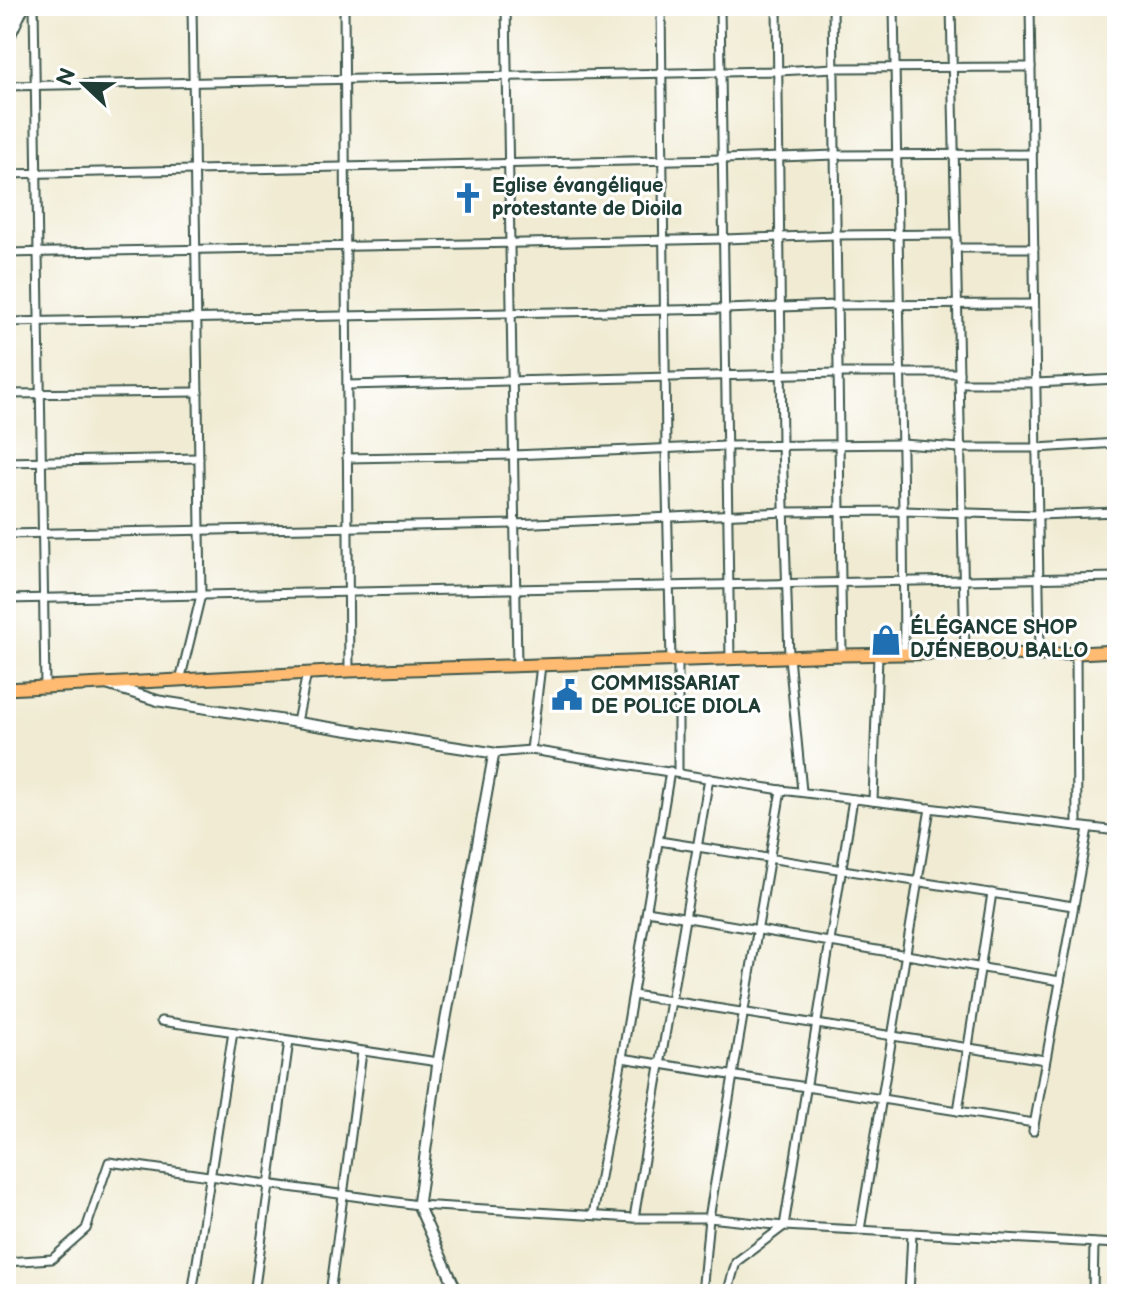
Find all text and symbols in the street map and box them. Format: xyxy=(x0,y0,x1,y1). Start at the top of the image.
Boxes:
north arrow xyxy=(44,44,124,124)
text: N xyxy=(51,64,82,90)
place label: Eglise évangélique protestante de Dioila xyxy=(492,174,683,221)
church icon: Eglise évangélique protestante de Dioila xyxy=(451,181,485,215)
place label: ÉLÉGANCE SHOP DJÉNEBOU BALLO xyxy=(910,614,1088,663)
shop icon: ÉLÉGANCE SHOP DJÉNEBOU BALLO xyxy=(869,623,903,657)
place label: COMMISSARIAT DE POLICE DIOLA xyxy=(591,672,761,719)
public building icon: COMMISSARIAT DE POLICE DIOLA xyxy=(550,678,584,712)

